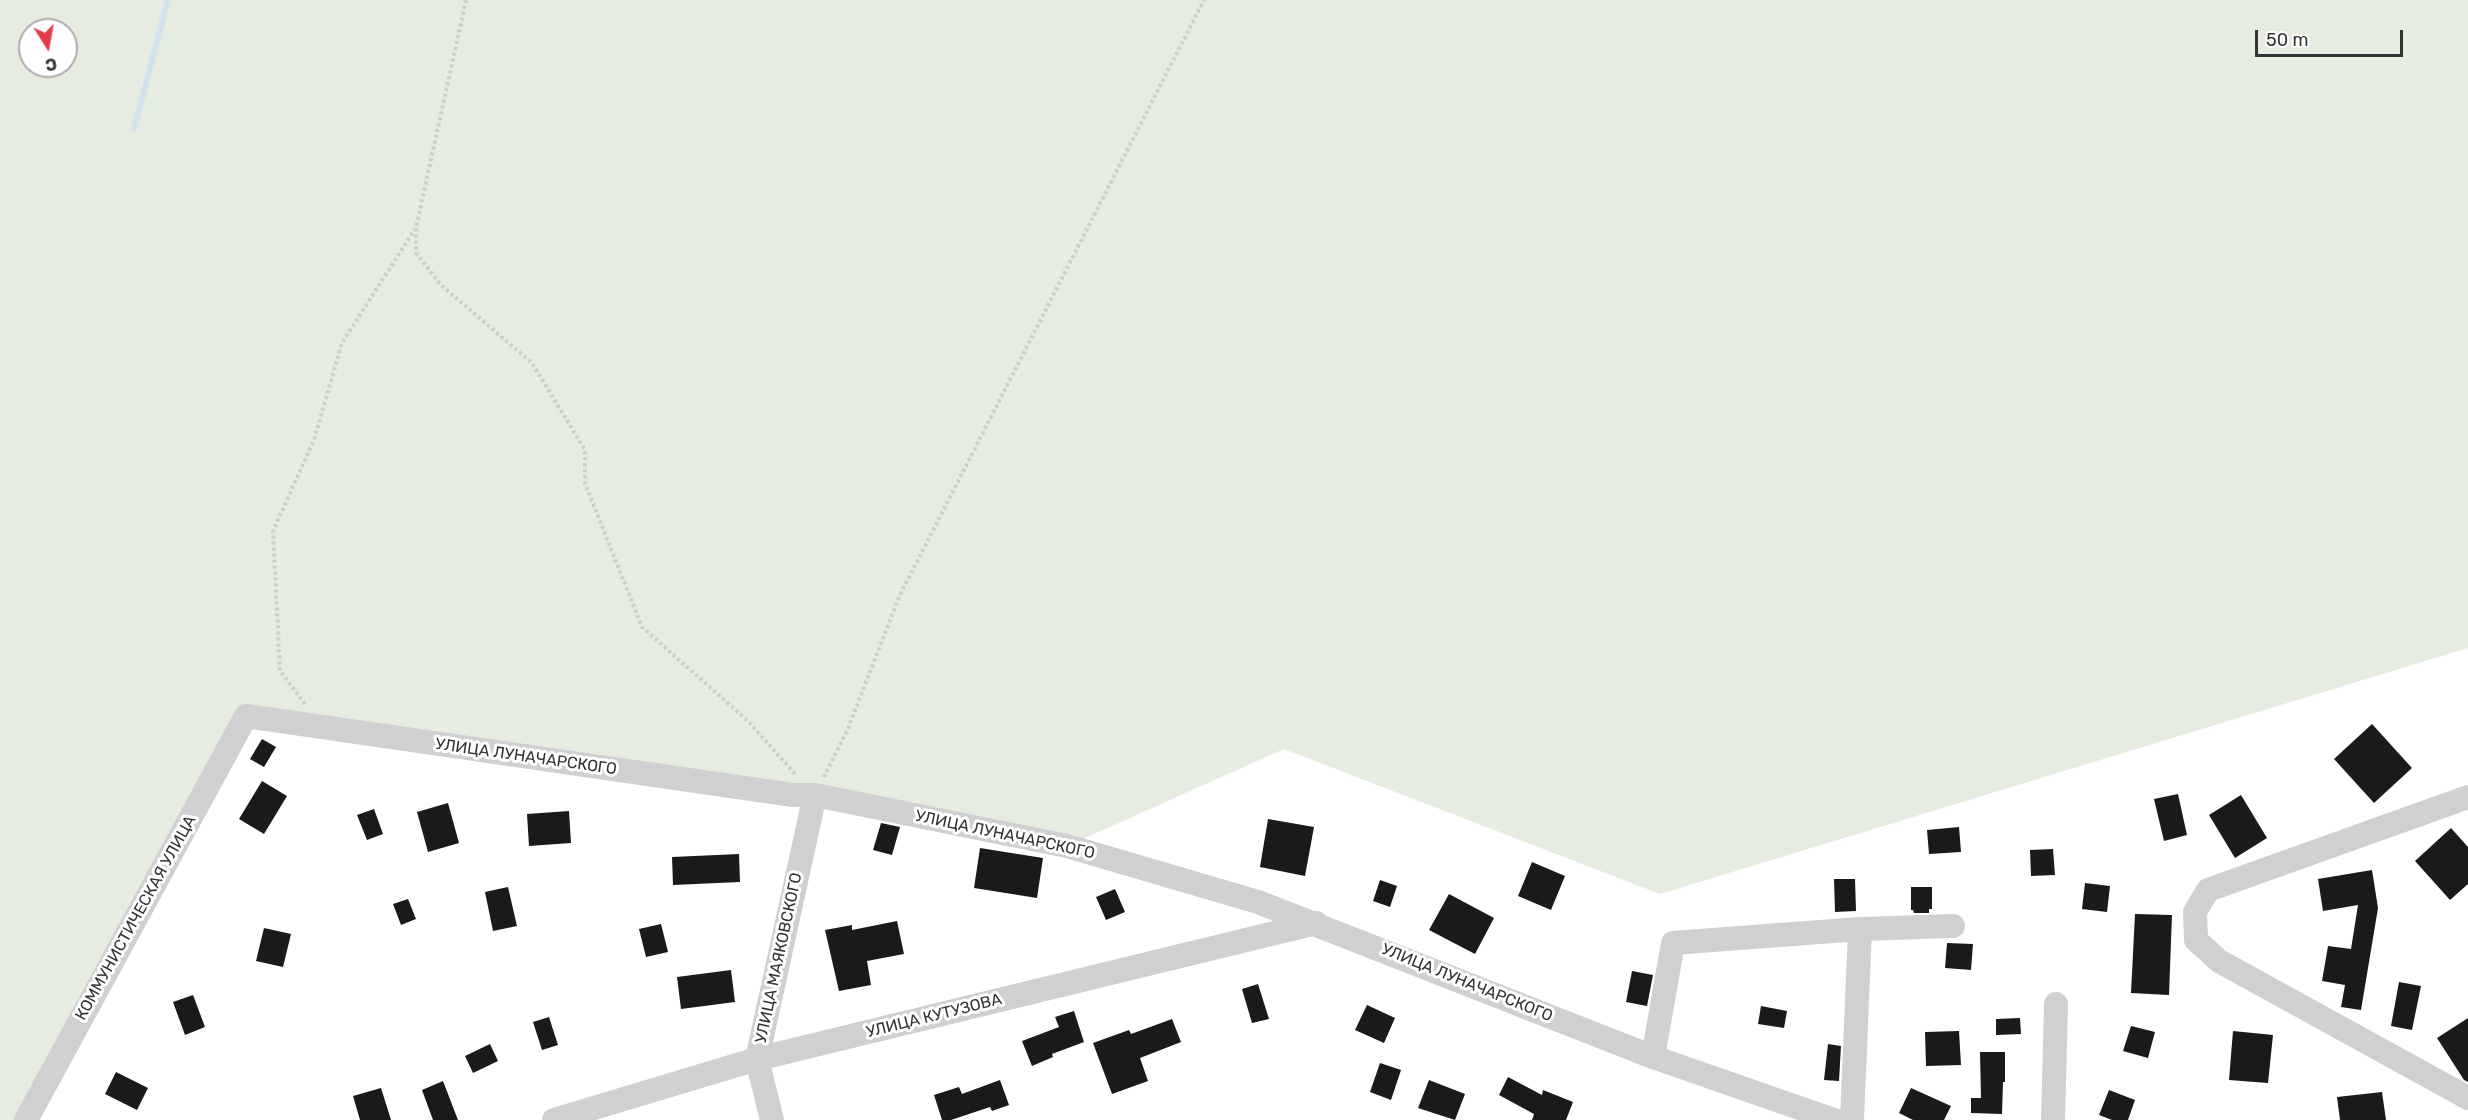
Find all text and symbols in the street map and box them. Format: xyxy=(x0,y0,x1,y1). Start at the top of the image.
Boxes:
north arrow xyxy=(18,18,78,78)
scale bar xyxy=(2258,18,2406,56)
text: 50 m xyxy=(2266,29,2309,51)
text: С xyxy=(44,54,58,75)
street label: УЛИЦА ЛУНАЧАРСКОГО xyxy=(434,735,618,779)
street label: УЛИЦА ЛУНАЧАРСКОГО xyxy=(914,807,1096,863)
street label: КОММУНИСТИЧЕСКАЯ УЛИЦА xyxy=(72,812,200,1024)
street label: УЛИЦА МАЯКОВСКОГО xyxy=(752,871,806,1045)
street label: УЛИЦА ЛУНАЧАРСКОГО xyxy=(1379,940,1555,1026)
street label: УЛИЦА КУТУЗОВА xyxy=(864,990,1004,1042)

